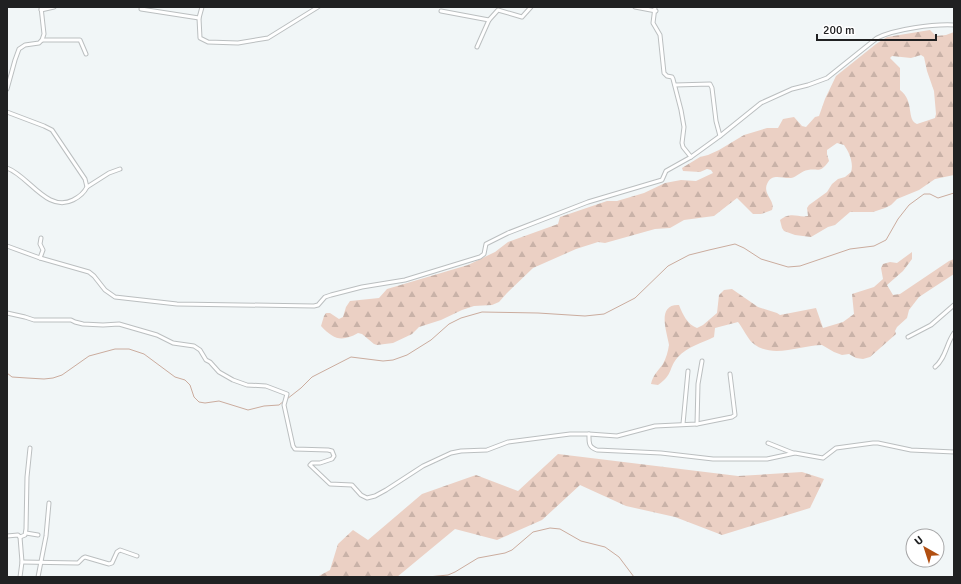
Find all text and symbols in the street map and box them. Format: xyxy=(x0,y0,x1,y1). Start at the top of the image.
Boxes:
scale bar xyxy=(817,16,936,42)
text: 200 m xyxy=(823,23,855,38)
north arrow xyxy=(905,528,945,568)
text: U xyxy=(912,533,926,548)

